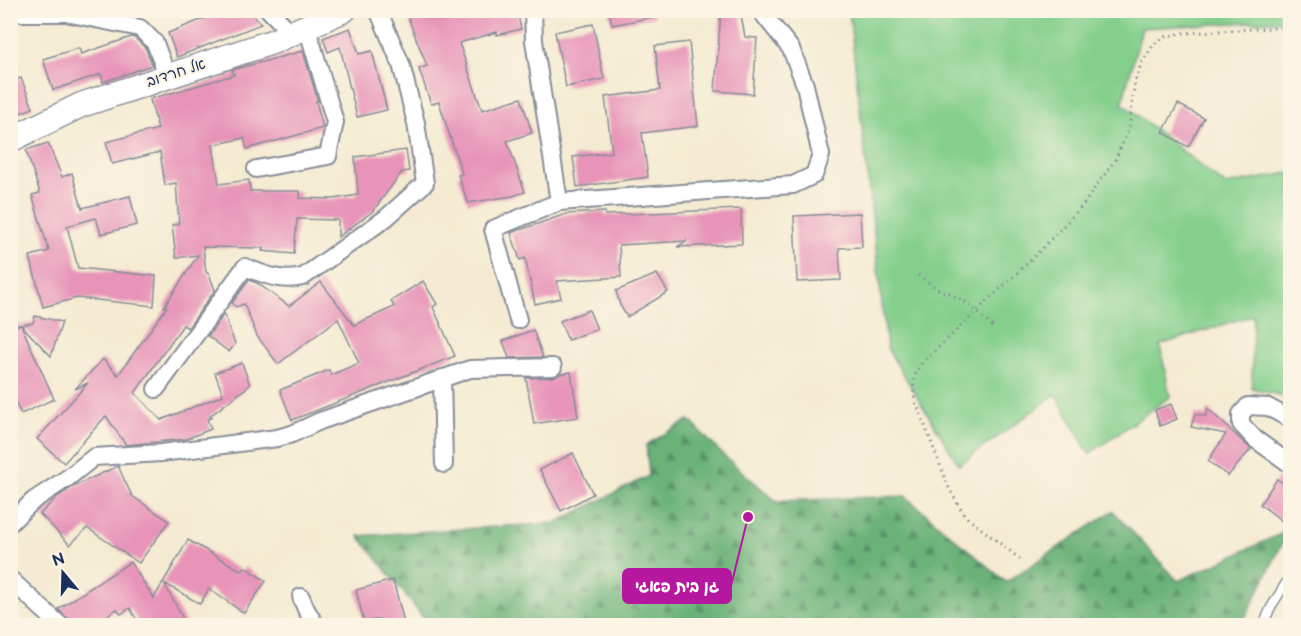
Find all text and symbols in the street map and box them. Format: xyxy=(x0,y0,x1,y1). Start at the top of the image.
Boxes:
street label: אל חרדוב xyxy=(144,54,208,92)
north arrow xyxy=(33,543,93,603)
text: N xyxy=(50,549,67,571)
callout: גן בית פאגי xyxy=(623,569,731,603)
text: גן בית פאגי xyxy=(635,578,720,597)

